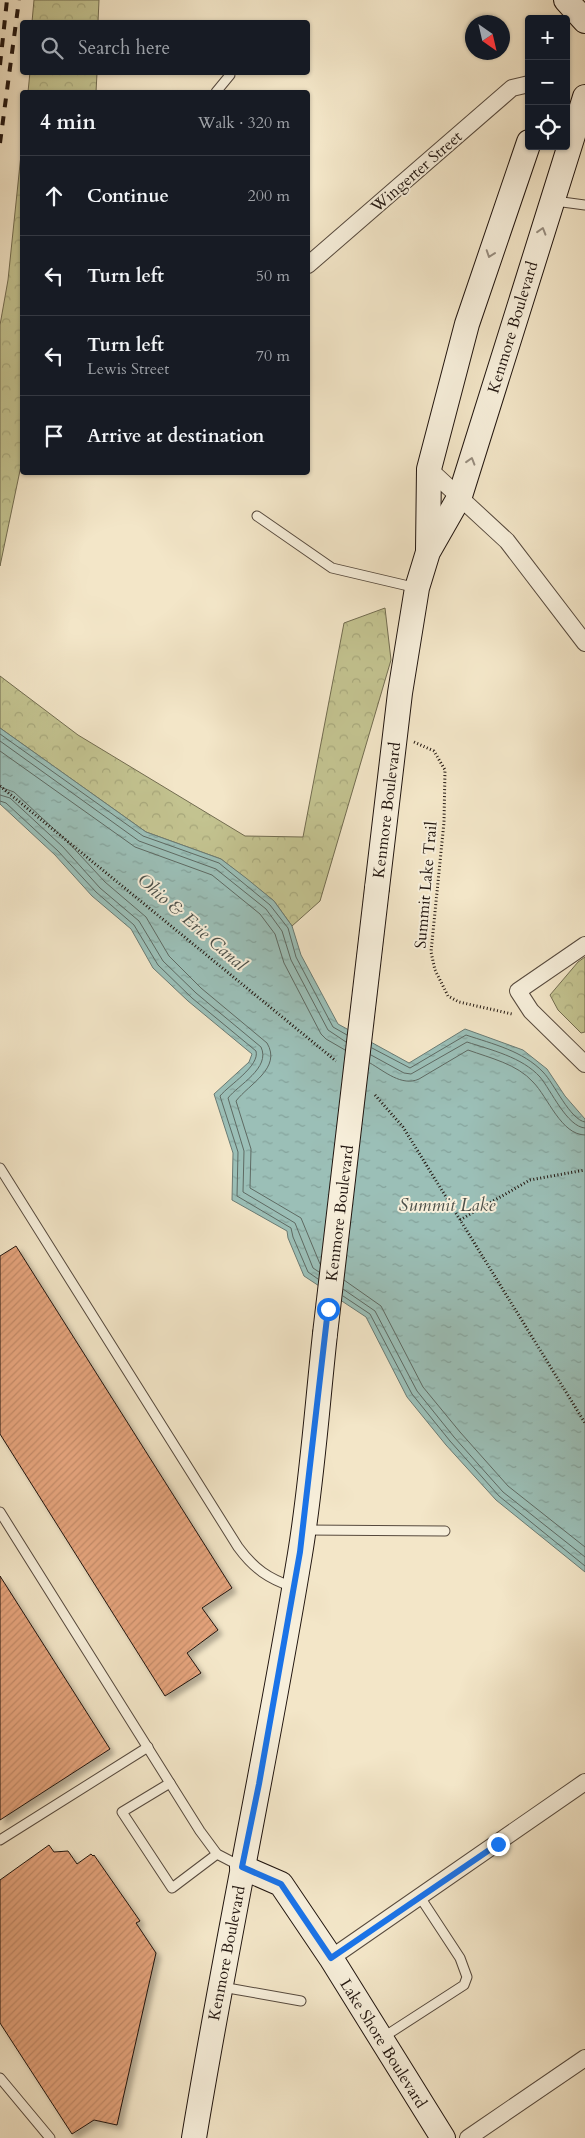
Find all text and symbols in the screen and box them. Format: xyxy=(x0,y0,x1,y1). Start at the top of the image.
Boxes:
north arrow xyxy=(465,15,510,60)
map controls xyxy=(525,15,570,150)
button: + xyxy=(525,15,570,60)
search box xyxy=(20,20,310,75)
icon: search xyxy=(38,34,66,62)
text: Search here xyxy=(78,35,170,61)
button: − xyxy=(525,60,570,105)
button: locate xyxy=(525,105,570,150)
text: 4 min xyxy=(40,108,96,137)
text: Walk · 320 m xyxy=(198,112,290,134)
street label: Wingerter Street xyxy=(366,126,467,218)
icon: ahead xyxy=(40,182,68,210)
text: Continue xyxy=(87,183,169,209)
text: 200 m xyxy=(248,185,290,207)
one-way arrow xyxy=(537,228,547,236)
one-way arrow xyxy=(486,250,496,258)
street label: Kenmore Boulevard xyxy=(482,258,544,396)
icon: left xyxy=(40,262,68,290)
text: Turn left xyxy=(87,263,164,289)
text: 50 m xyxy=(256,265,290,287)
text: Turn left xyxy=(87,332,164,358)
icon: left xyxy=(40,342,68,370)
text: 70 m xyxy=(256,345,290,367)
text: Lewis Street xyxy=(87,358,169,380)
icon: arrive xyxy=(40,422,68,450)
text: Arrive at destination xyxy=(87,423,264,449)
one-way arrow xyxy=(466,457,476,466)
street label: Kenmore Boulevard xyxy=(368,740,406,879)
street label: Summit Lake Trail xyxy=(409,821,443,950)
water label: Ohio & Erie Canal xyxy=(132,868,253,978)
street label: Kenmore Boulevard xyxy=(321,1143,359,1282)
water label: Summit Lake xyxy=(399,1193,496,1218)
route start xyxy=(317,1298,340,1321)
route end xyxy=(487,1833,510,1856)
street label: Kenmore Boulevard xyxy=(203,1883,251,2022)
street label: Lake Shore Boulevard xyxy=(334,1975,432,2113)

